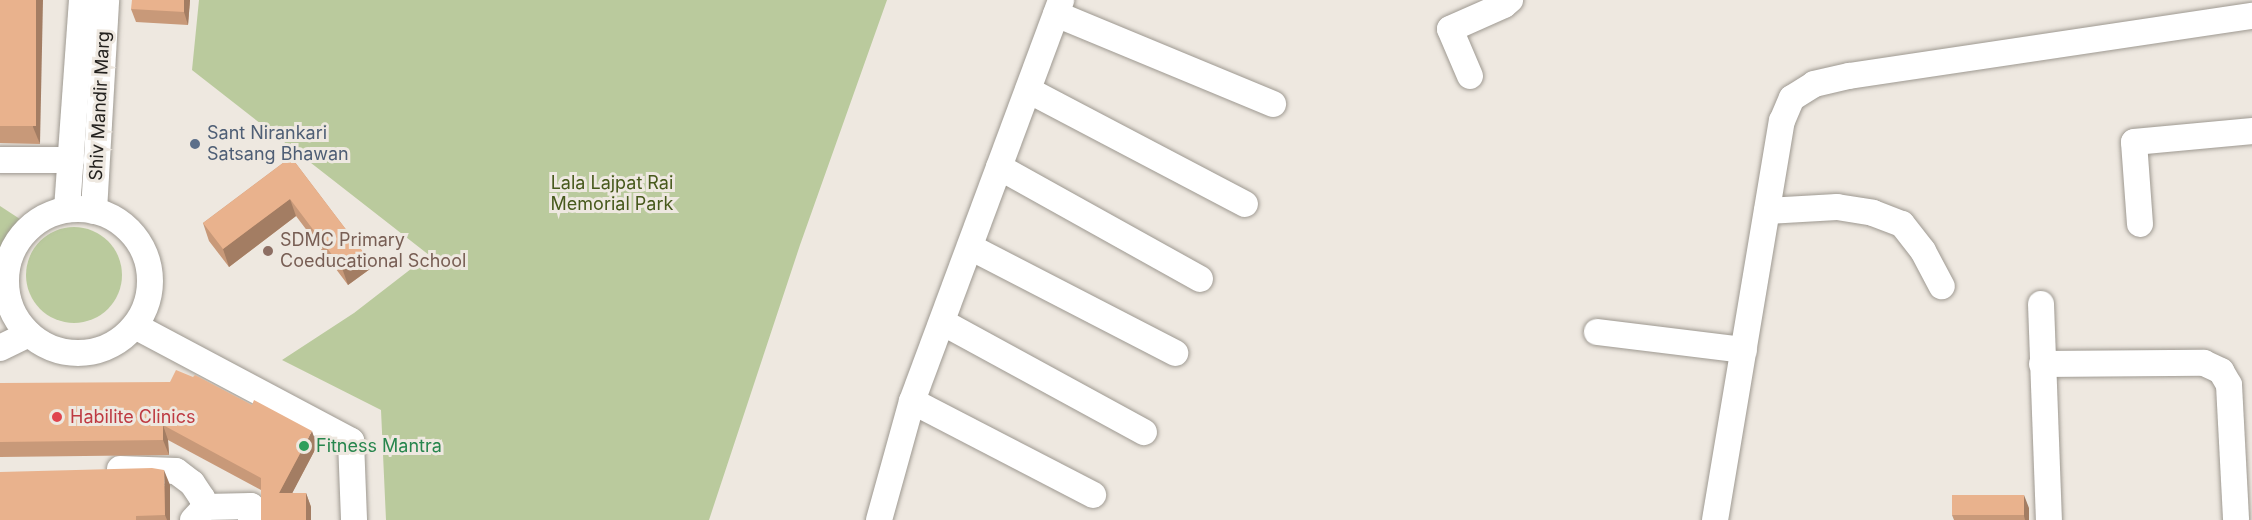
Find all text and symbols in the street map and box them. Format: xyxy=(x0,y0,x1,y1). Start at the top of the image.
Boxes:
street label: Shiv Mandir Marg xyxy=(85,31,115,181)
place label: Sant Nirankari Satsang Bhawan xyxy=(207,123,349,166)
marker: Sant Nirankari Satsang Bhawan xyxy=(188,137,202,151)
park label: Lala Lajpat Rai Memorial Park xyxy=(551,173,673,216)
place label: SDMC Primary Coeducational School xyxy=(280,230,466,272)
marker: SDMC Primary Coeducational School xyxy=(261,244,275,258)
place label: Habilite Clinics xyxy=(70,406,195,428)
marker: Habilite Clinics xyxy=(48,408,66,426)
place label: Fitness Mantra xyxy=(316,435,442,457)
marker: Fitness Mantra xyxy=(297,439,311,453)

